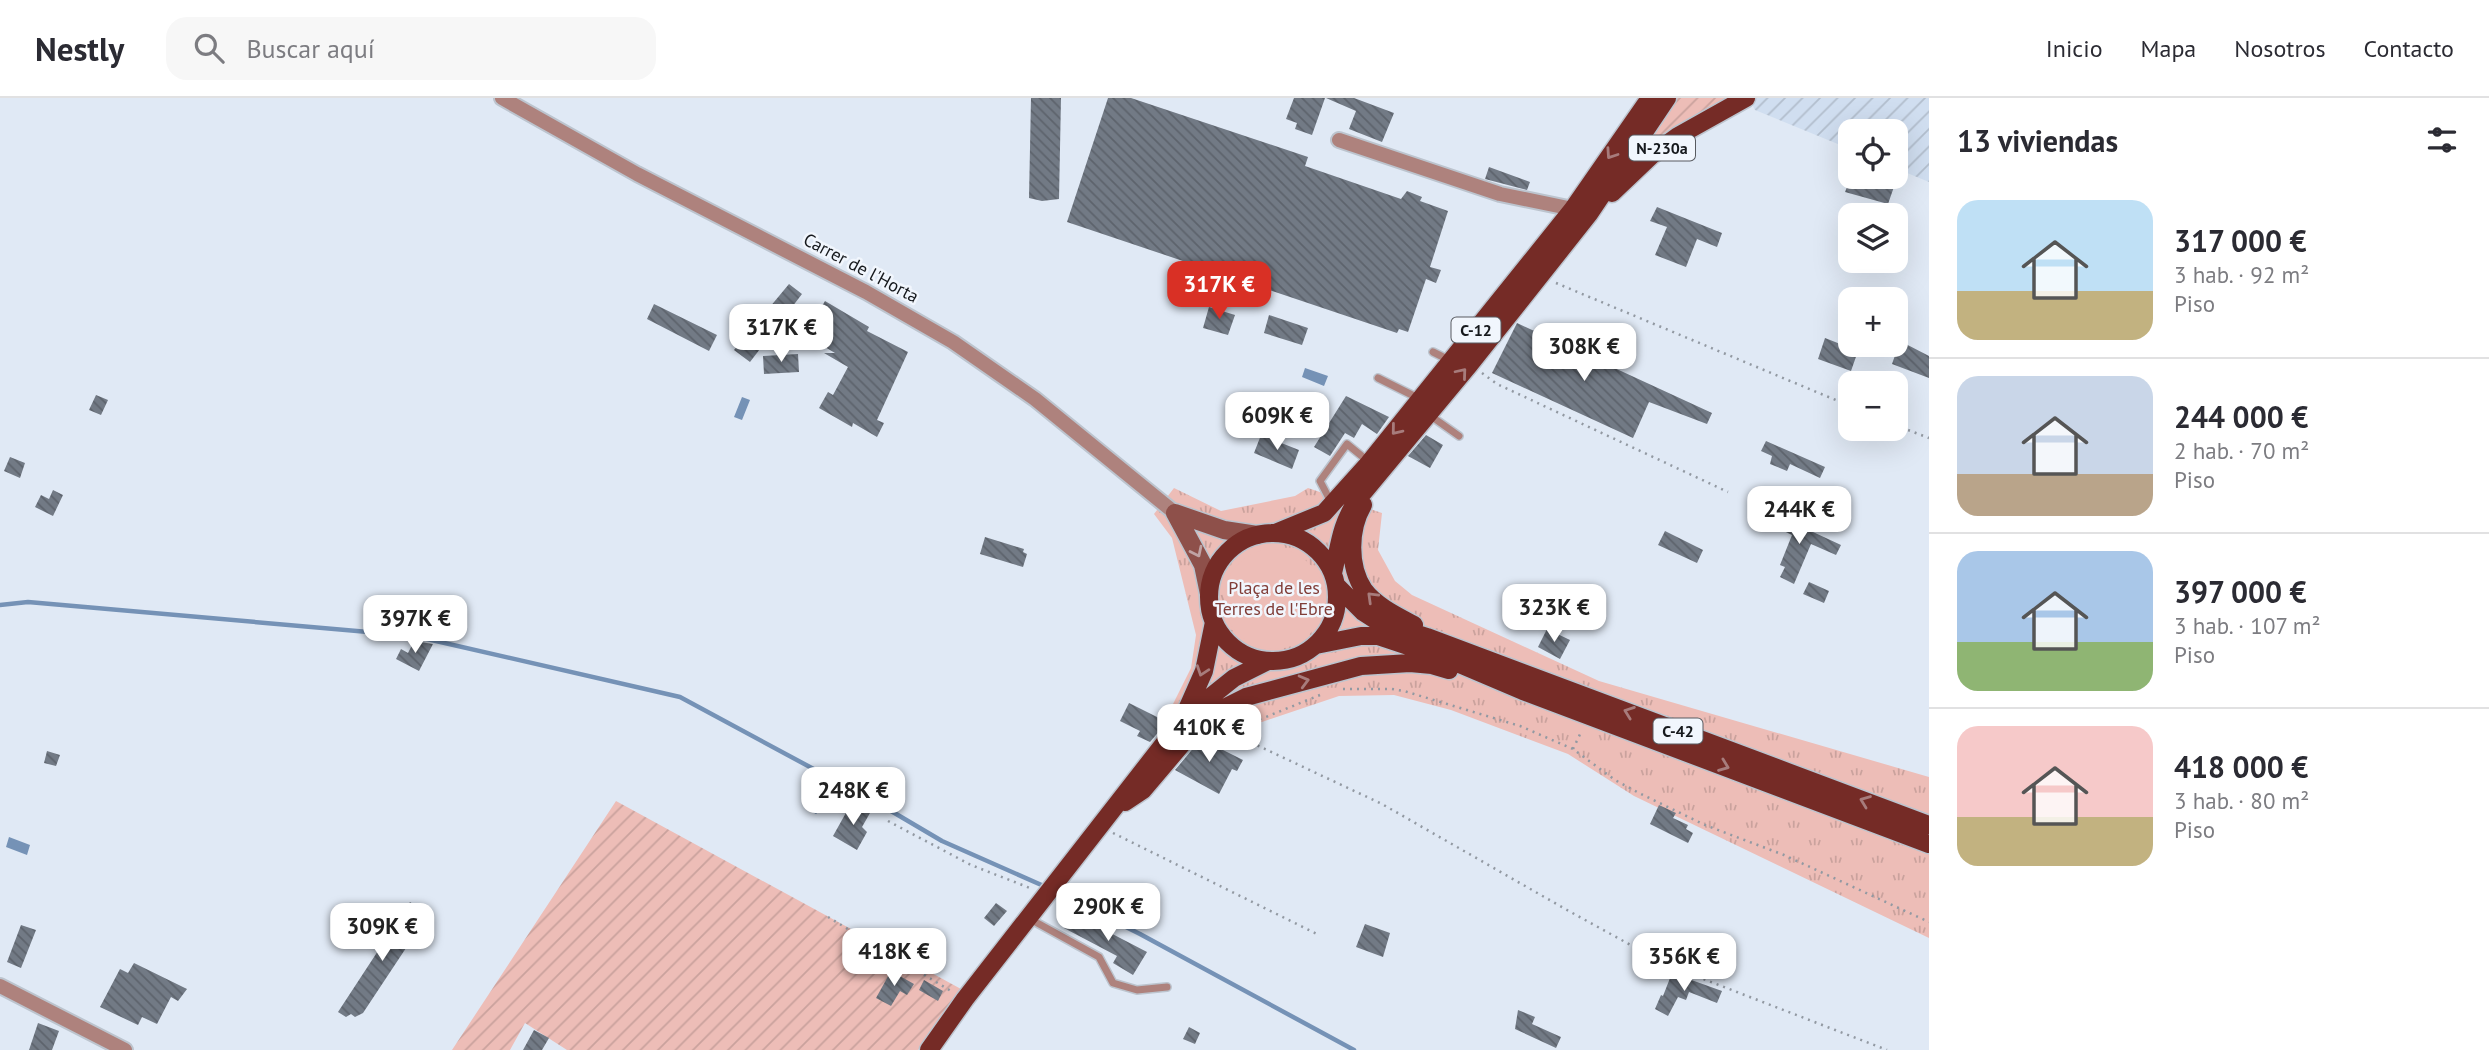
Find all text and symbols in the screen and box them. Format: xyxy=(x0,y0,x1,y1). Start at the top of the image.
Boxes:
search box xyxy=(166,17,656,80)
text: Nestly xyxy=(35,27,124,70)
icon: search xyxy=(190,29,228,67)
text: Buscar aquí xyxy=(246,32,375,65)
text: Inicio xyxy=(2046,33,2103,64)
text: Mapa xyxy=(2141,33,2196,64)
text: Nosotros xyxy=(2234,33,2326,64)
text: Contacto xyxy=(2364,33,2454,64)
map controls xyxy=(1838,119,1908,441)
button: locate xyxy=(1838,119,1908,189)
text: 13 viviendas xyxy=(1957,121,2118,160)
icon: filters xyxy=(2423,121,2461,159)
road number: N-230a xyxy=(1629,136,1695,160)
one-way arrow xyxy=(1607,146,1619,159)
button: layers xyxy=(1838,203,1908,273)
text: 317 000 € xyxy=(2174,221,2307,260)
street label: Carrer de l'Horta xyxy=(800,227,923,308)
icon: home xyxy=(2013,228,2097,312)
text: 3 hab. · 92 m² xyxy=(2174,260,2309,289)
pin: 317K € xyxy=(1162,262,1276,321)
text: 317K € xyxy=(1183,269,1255,298)
button: + xyxy=(1838,287,1908,357)
text: Piso xyxy=(2174,289,2215,318)
pin: 317K € xyxy=(724,304,838,364)
text: 317K € xyxy=(745,312,817,341)
road number: C-12 xyxy=(1452,318,1500,342)
pin: 308K € xyxy=(1527,324,1641,383)
text: 308K € xyxy=(1548,331,1620,360)
one-way arrow xyxy=(1454,368,1467,380)
button: − xyxy=(1838,371,1908,441)
pin: 609K € xyxy=(1220,392,1334,452)
text: 244 000 € xyxy=(2174,397,2308,436)
text: 609K € xyxy=(1241,400,1313,429)
icon: home xyxy=(2013,404,2097,488)
one-way arrow xyxy=(1391,422,1404,435)
text: 2 hab. · 70 m² xyxy=(2174,436,2309,465)
text: Piso xyxy=(2174,465,2215,494)
pin: 244K € xyxy=(1742,486,1856,546)
text: 244K € xyxy=(1763,494,1835,523)
one-way arrow xyxy=(1188,545,1202,557)
text: 397 000 € xyxy=(2174,572,2307,611)
park label: Plaça de les Terres de l'Ebre xyxy=(1215,576,1333,620)
icon: home xyxy=(2013,579,2097,663)
pin: 323K € xyxy=(1497,584,1611,644)
one-way arrow xyxy=(1368,592,1381,605)
text: 323K € xyxy=(1518,592,1590,621)
pin: 397K € xyxy=(358,596,472,655)
text: 397K € xyxy=(379,603,451,632)
text: 3 hab. · 107 m² xyxy=(2174,611,2321,640)
text: Piso xyxy=(2174,640,2215,669)
one-way arrow xyxy=(1196,664,1210,676)
one-way arrow xyxy=(1298,675,1310,689)
pin: 410K € xyxy=(1152,704,1266,764)
one-way arrow xyxy=(1624,707,1636,721)
text: 410K € xyxy=(1173,712,1245,741)
road number: C-42 xyxy=(1654,718,1702,744)
text: 418 000 € xyxy=(2174,747,2308,786)
icon: home xyxy=(2013,754,2097,838)
one-way arrow xyxy=(1718,758,1730,772)
pin: 248K € xyxy=(796,768,910,827)
text: 248K € xyxy=(817,775,889,804)
text: 3 hab. · 80 m² xyxy=(2174,786,2309,815)
one-way arrow xyxy=(1860,795,1872,809)
text: Piso xyxy=(2174,815,2215,844)
pin: 290K € xyxy=(1051,884,1165,943)
text: 290K € xyxy=(1072,891,1144,920)
pin: 309K € xyxy=(325,904,439,963)
text: 309K € xyxy=(346,911,418,940)
pin: 418K € xyxy=(837,928,951,988)
pin: 356K € xyxy=(1627,934,1741,993)
text: 418K € xyxy=(858,936,930,965)
text: 356K € xyxy=(1648,941,1720,970)

